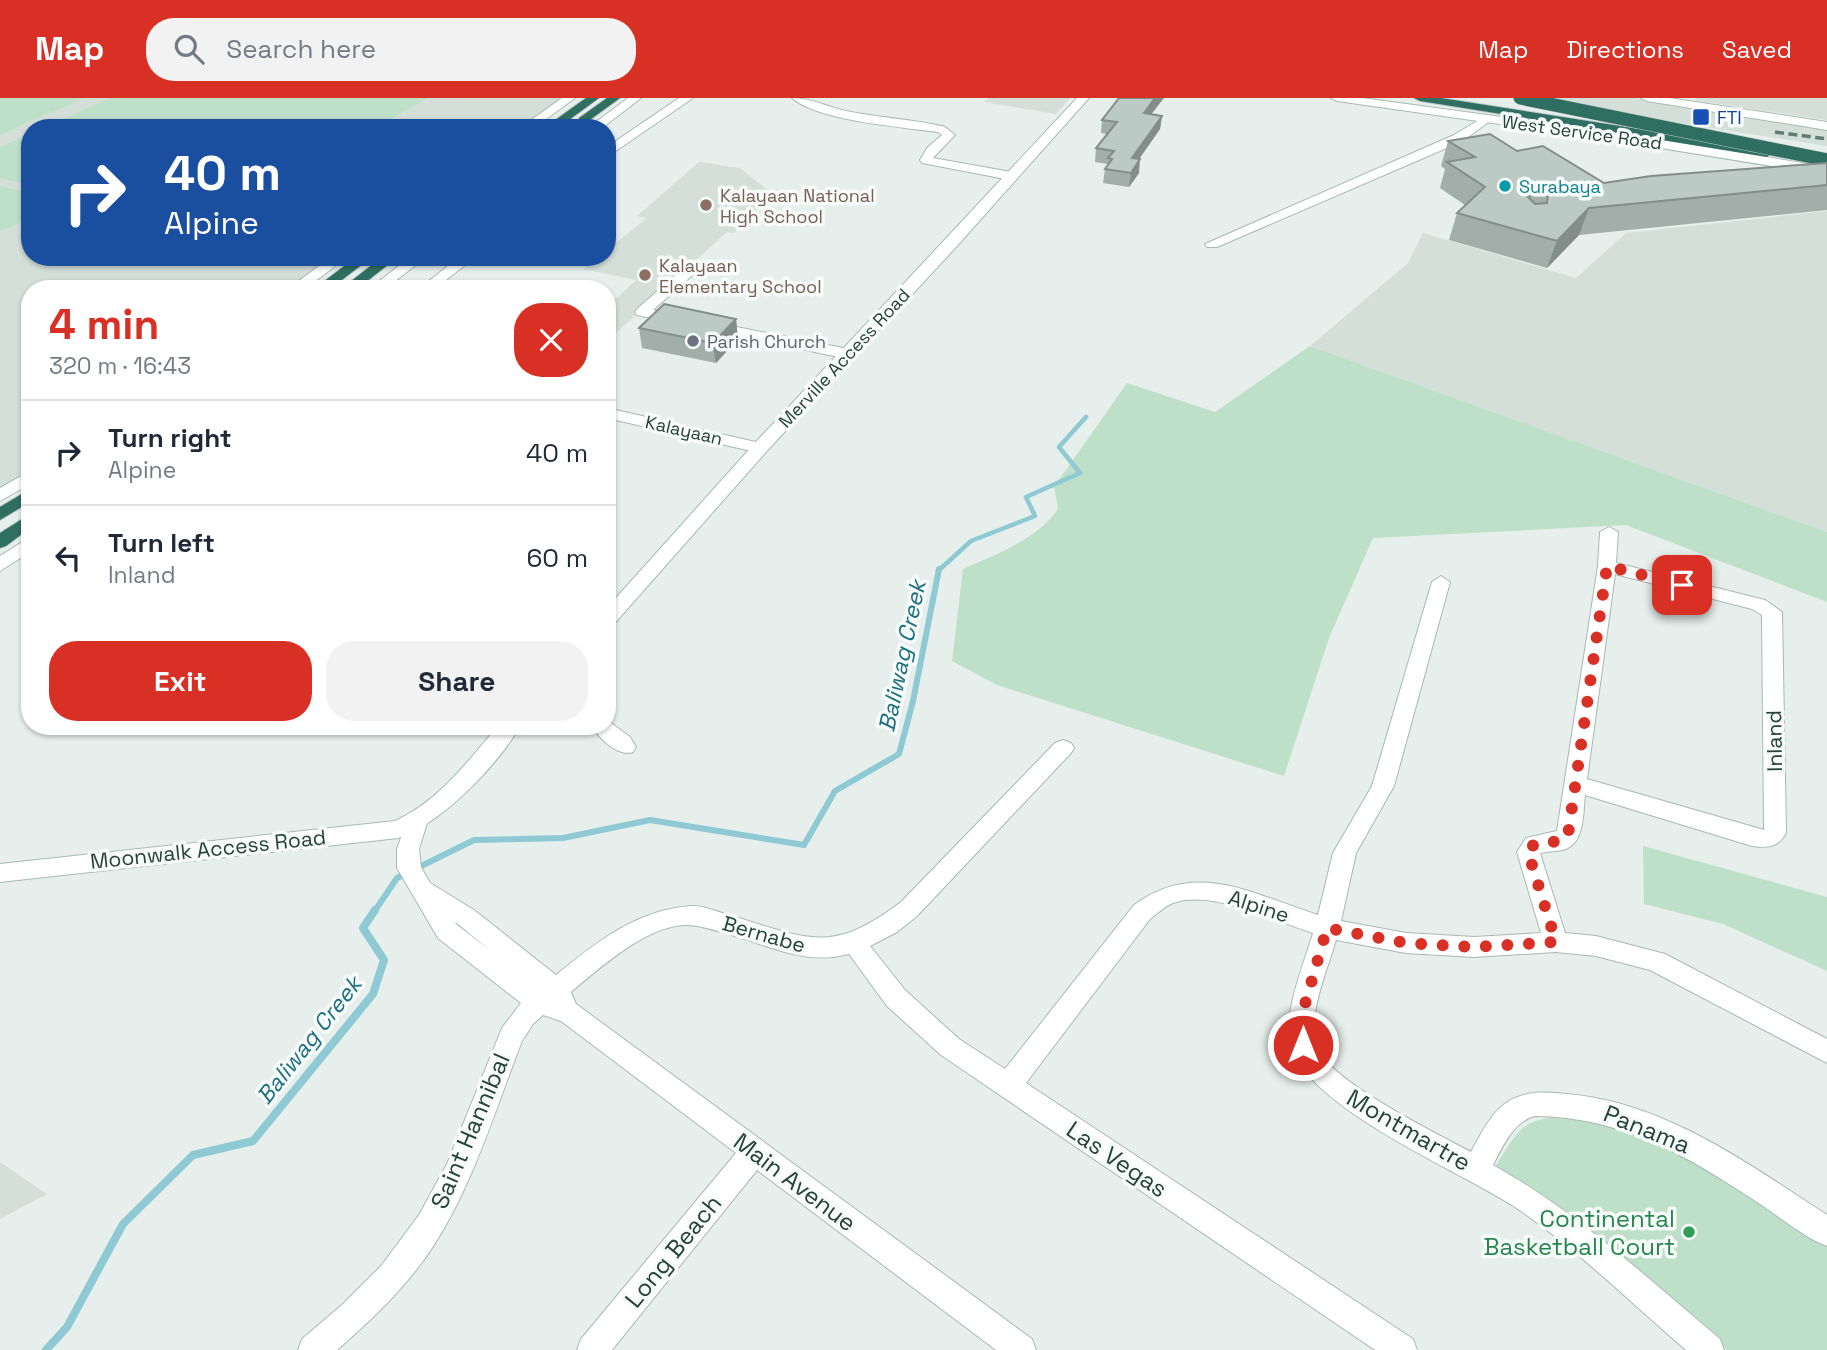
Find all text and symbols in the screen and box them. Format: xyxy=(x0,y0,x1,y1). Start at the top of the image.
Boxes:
search box xyxy=(146,18,636,81)
text: Map xyxy=(35,28,104,70)
icon: search xyxy=(170,30,208,68)
text: Search here xyxy=(226,32,376,66)
text: Map xyxy=(1478,34,1528,65)
text: Directions xyxy=(1566,34,1684,65)
text: Saved xyxy=(1722,34,1792,65)
place label: FTI xyxy=(1717,106,1742,129)
marker: FTI xyxy=(1691,107,1711,127)
street label: West Service Road xyxy=(1501,109,1663,155)
text: 40 m xyxy=(164,142,281,204)
icon: right xyxy=(49,147,140,238)
place label: Surabaya xyxy=(1519,175,1601,198)
marker: Surabaya xyxy=(1497,178,1513,194)
place label: Kalayaan National High School xyxy=(720,184,875,228)
marker: Kalayaan National High School xyxy=(698,197,714,213)
text: Alpine xyxy=(164,203,259,243)
place label: Kalayaan Elementary School xyxy=(659,254,822,298)
marker: Kalayaan Elementary School xyxy=(637,267,653,283)
street label: Merville Access Road xyxy=(773,283,915,433)
text: 4 min xyxy=(49,298,159,351)
button: close xyxy=(514,303,588,377)
place label: Parish Church xyxy=(707,330,826,353)
marker: Parish Church xyxy=(685,333,701,349)
text: 320 m · 16:43 xyxy=(49,351,191,381)
street label: Kalayaan xyxy=(643,410,725,450)
text: Turn right xyxy=(108,421,232,455)
icon: right xyxy=(49,434,87,472)
text: 40 m xyxy=(526,436,588,470)
text: Alpine xyxy=(108,455,176,485)
text: Turn left xyxy=(108,526,215,560)
icon: left xyxy=(49,539,87,577)
text: 60 m xyxy=(526,541,588,575)
pin xyxy=(1652,555,1712,615)
text: Inland xyxy=(108,560,175,590)
icon: arrive xyxy=(1663,566,1701,604)
water label: Baliwag Creek xyxy=(871,575,933,735)
button: Exit xyxy=(49,641,312,721)
button: Share xyxy=(326,641,588,721)
street label: Inland xyxy=(1760,710,1788,772)
street label: Moonwalk Access Road xyxy=(89,823,327,875)
street label: Alpine xyxy=(1225,884,1293,928)
street label: Bernabe xyxy=(719,909,809,959)
water label: Baliwag Creek xyxy=(250,968,370,1110)
position arrow xyxy=(1266,1008,1340,1082)
street label: Saint Hannibal xyxy=(423,1049,517,1213)
street label: Montmartre xyxy=(1341,1082,1477,1178)
street label: Panama xyxy=(1599,1098,1695,1160)
street label: Las Vegas xyxy=(1061,1114,1173,1204)
street label: Main Avenue xyxy=(727,1126,863,1238)
street label: Long Beach xyxy=(618,1188,728,1314)
place label: Continental Basketball Court xyxy=(1484,1203,1675,1262)
marker: Continental Basketball Court xyxy=(1681,1224,1697,1240)

